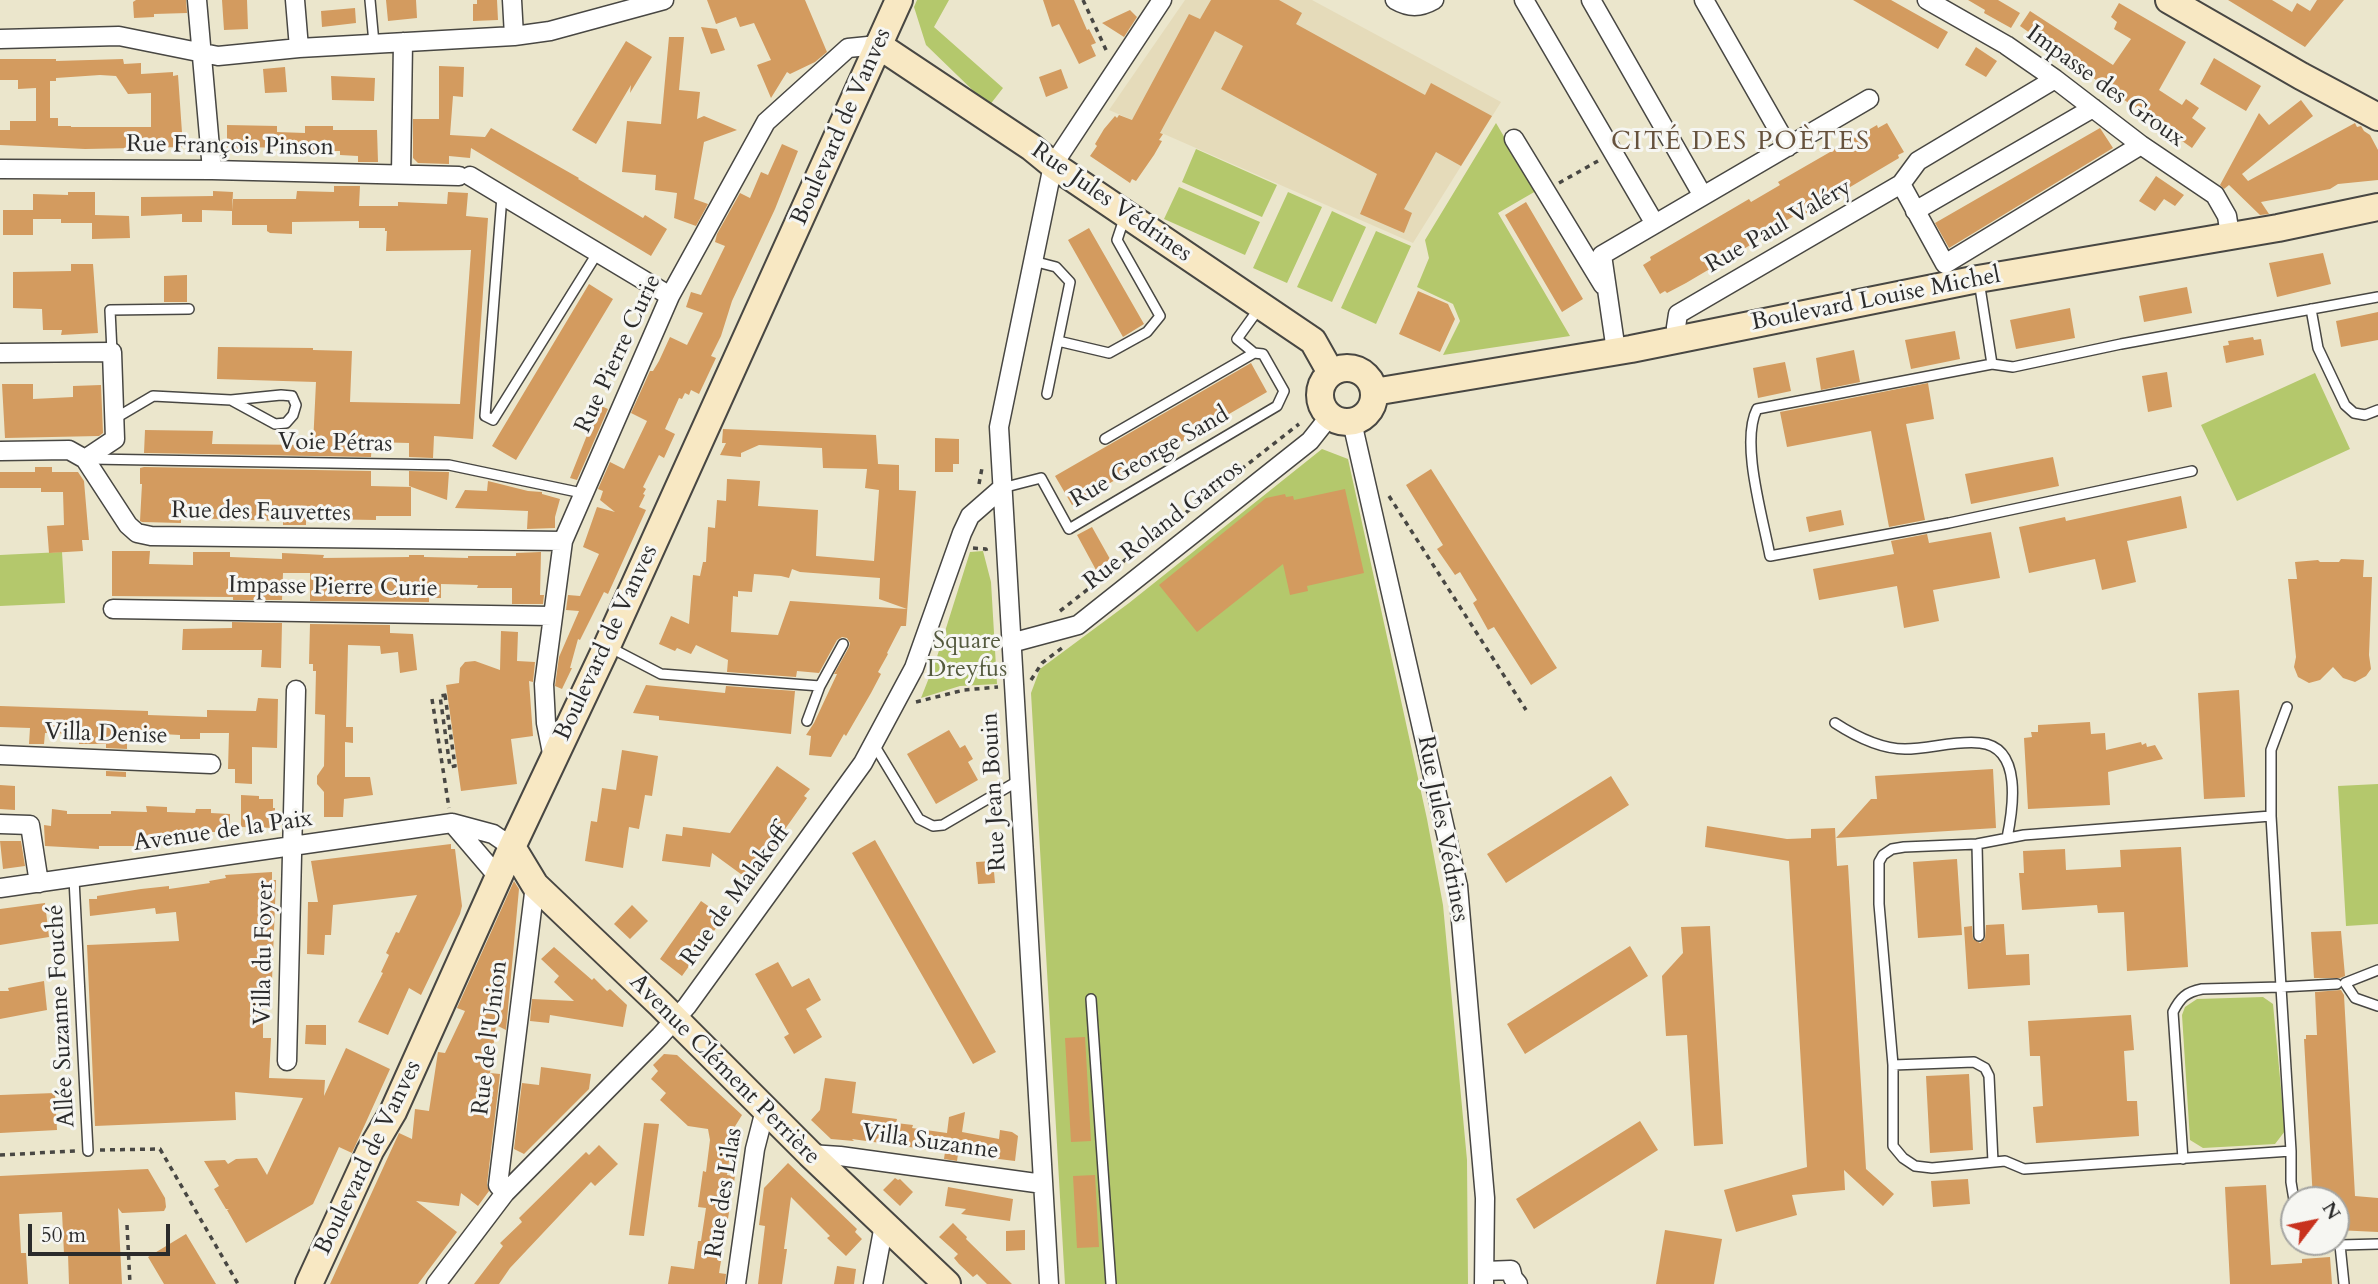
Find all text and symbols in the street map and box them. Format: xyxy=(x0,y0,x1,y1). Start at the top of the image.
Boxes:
street label: Impasse des Groux xyxy=(2020,20,2190,154)
street label: Boulevard de Vanves xyxy=(786,24,898,230)
district label: CITÉ DES POÈTES xyxy=(1613,127,1869,159)
street label: Rue François Pinson xyxy=(126,131,334,163)
street label: Rue Jules Védrines xyxy=(1025,137,1197,269)
street label: Rue Paul Valéry xyxy=(1701,174,1857,280)
street label: Boulevard Louise Michel xyxy=(1749,262,2003,338)
street label: Rue Pierre Curie xyxy=(570,270,668,438)
street label: Rue George Sand xyxy=(1066,401,1234,515)
street label: Voie Pétras xyxy=(277,429,393,459)
street label: Rue Roland Garros xyxy=(1079,455,1249,597)
street label: Rue des Fauvettes xyxy=(171,497,351,529)
street label: Boulevard de Vanves xyxy=(549,540,665,746)
street label: Impasse Pierre Curie xyxy=(228,572,438,604)
park label: Square Dreyfus xyxy=(927,628,1007,684)
street label: Rue Jean Bouin xyxy=(976,712,1014,872)
street label: Villa Denise xyxy=(44,718,168,752)
street label: Rue Jules Védrines xyxy=(1410,733,1474,925)
street label: Avenue de la Paix xyxy=(132,805,314,859)
street label: Rue de Malakoff xyxy=(675,820,797,972)
street label: Villa du Foyer xyxy=(249,880,281,1026)
street label: Allée Suzanne Fouché xyxy=(42,904,82,1128)
street label: Rue de l'Union xyxy=(467,959,515,1117)
street label: Avenue Clément Perrière xyxy=(622,968,826,1172)
street label: Boulevard de Vanves xyxy=(309,1056,429,1260)
street label: Villa Suzanne xyxy=(860,1119,1000,1167)
street label: Rue des Lilas xyxy=(701,1126,749,1260)
north arrow xyxy=(2280,1186,2350,1256)
text: N xyxy=(2316,1197,2347,1225)
scale bar xyxy=(32,1210,173,1254)
text: 50 m xyxy=(41,1221,86,1250)

